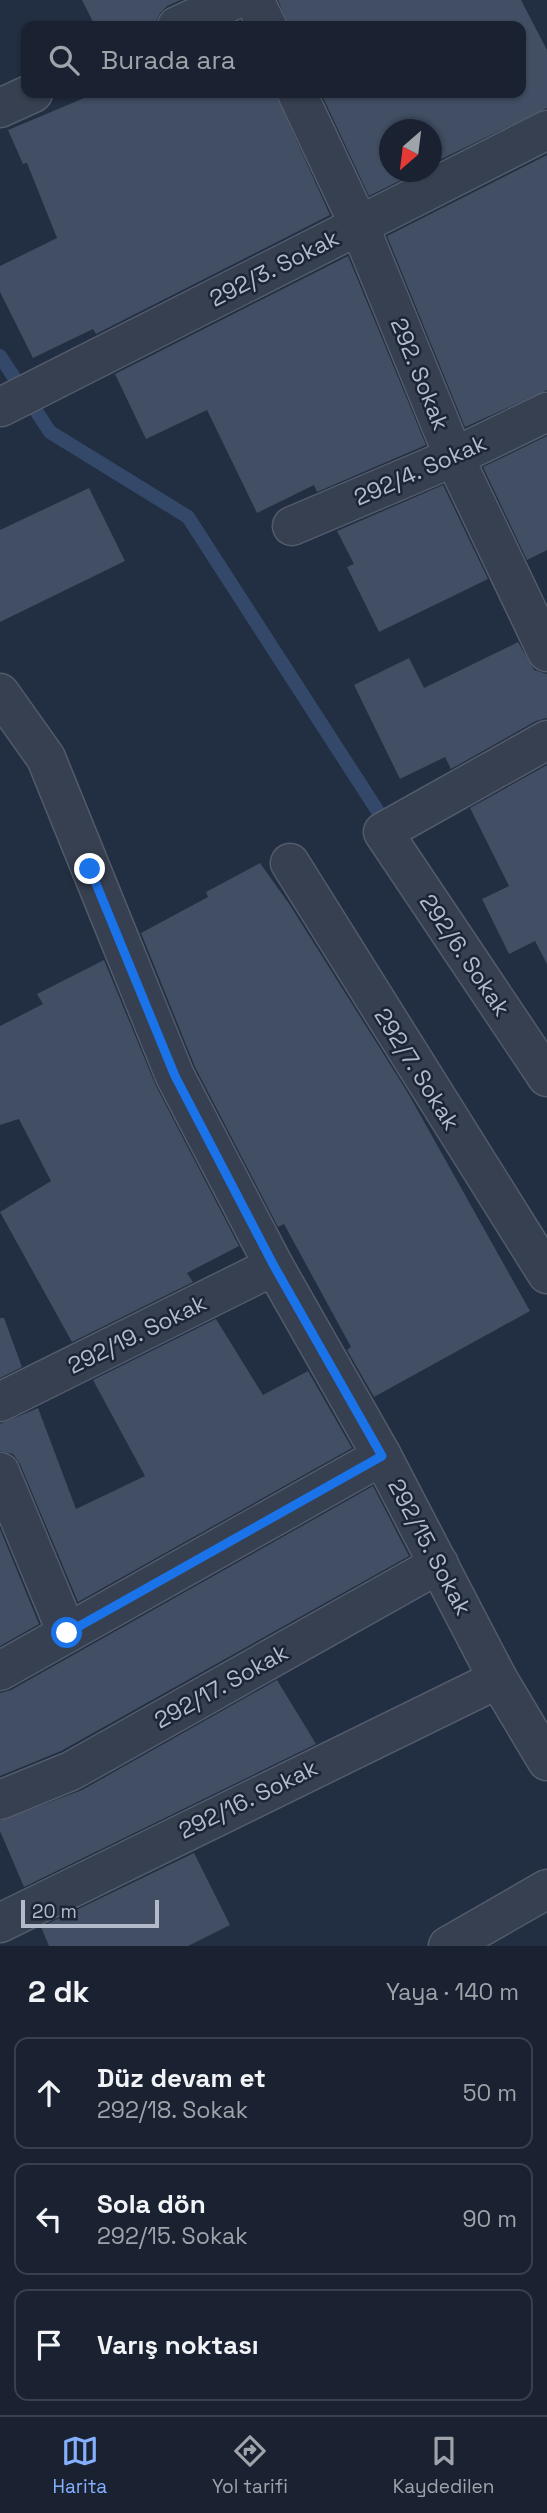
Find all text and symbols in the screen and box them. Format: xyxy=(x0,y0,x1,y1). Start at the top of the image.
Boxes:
search box xyxy=(21,21,526,98)
icon: search xyxy=(45,41,83,79)
text: Burada ara xyxy=(101,43,236,77)
north arrow xyxy=(379,119,442,182)
street label: 292/3. Sokak xyxy=(204,223,344,313)
street label: 292. Sokak xyxy=(384,313,456,435)
street label: 292/4. Sokak xyxy=(349,427,491,513)
route end xyxy=(74,853,105,884)
street label: 292/6. Sokak xyxy=(413,888,517,1022)
street label: 292/7. Sokak xyxy=(368,1002,466,1136)
street label: 292/19. Sokak xyxy=(63,1287,211,1381)
street label: 292/15. Sokak xyxy=(381,1473,479,1621)
route start xyxy=(51,1617,82,1648)
street label: 292/17. Sokak xyxy=(149,1637,293,1735)
street label: 292/16. Sokak xyxy=(174,1752,322,1846)
scale bar xyxy=(21,1897,159,1929)
text: 20 m xyxy=(32,1899,77,1924)
text: 2 dk xyxy=(28,1972,90,2011)
text: Yaya · 140 m xyxy=(386,1977,519,2007)
text: Düz devam et xyxy=(97,2061,266,2095)
icon: ahead xyxy=(30,2074,68,2112)
text: 50 m xyxy=(463,2078,517,2108)
text: 292/18. Sokak xyxy=(97,2095,248,2125)
text: Sola dön xyxy=(97,2187,206,2221)
icon: left xyxy=(30,2200,68,2238)
text: 90 m xyxy=(462,2204,517,2234)
text: 292/15. Sokak xyxy=(97,2221,248,2251)
icon: arrive xyxy=(30,2326,68,2364)
text: Varış noktası xyxy=(97,2328,259,2362)
tab: Harita xyxy=(52,2432,107,2499)
tab: Yol tarifi xyxy=(212,2432,288,2499)
tab: Kaydedilen xyxy=(393,2432,495,2499)

